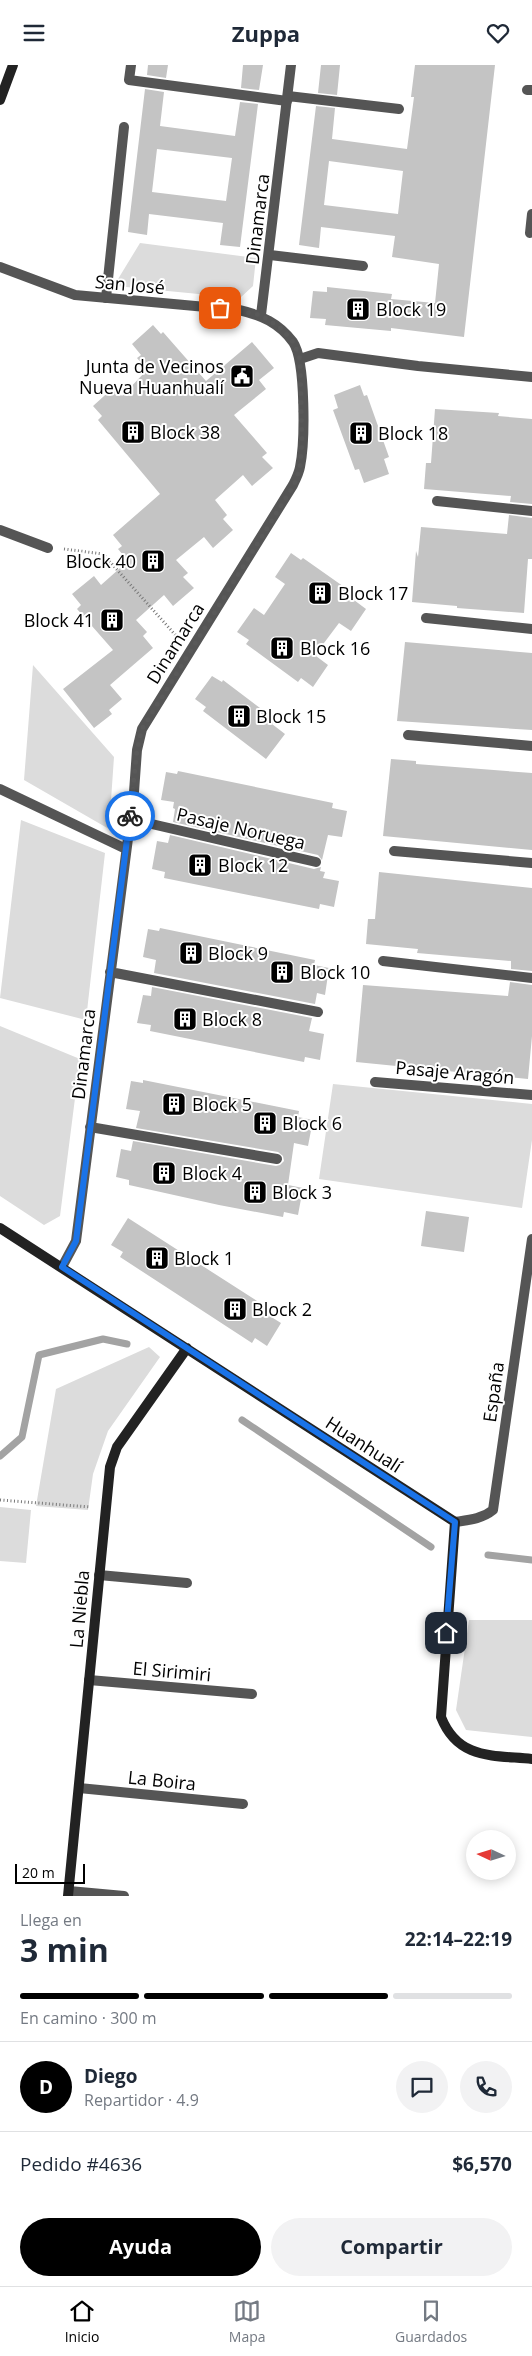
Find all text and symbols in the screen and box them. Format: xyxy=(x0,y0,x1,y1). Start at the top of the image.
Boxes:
text: Zuppa xyxy=(232,18,300,48)
icon: menu xyxy=(20,19,48,47)
icon: heart xyxy=(484,19,512,47)
street label: Dinamarca xyxy=(240,172,274,266)
street label: San José xyxy=(94,269,166,299)
pin xyxy=(199,287,241,329)
icon: bag xyxy=(206,294,234,322)
building icon: Block 19 xyxy=(345,296,371,322)
place label: Block 19 xyxy=(376,297,446,321)
place label: Junta de Vecinos Nueva Huanhualí xyxy=(79,354,224,399)
public building icon: Junta de Vecinos Nueva Huanhualí xyxy=(229,363,255,389)
building icon: Block 38 xyxy=(120,419,146,445)
place label: Block 38 xyxy=(150,420,220,444)
building icon: Block 18 xyxy=(348,420,374,446)
place label: Block 18 xyxy=(378,421,448,445)
building icon: Block 40 xyxy=(140,548,166,574)
place label: Block 40 xyxy=(66,549,136,573)
building icon: Block 17 xyxy=(307,580,333,606)
place label: Block 17 xyxy=(338,581,408,605)
street label: Dinamarca xyxy=(141,598,209,688)
building icon: Block 41 xyxy=(99,607,125,633)
place label: Block 41 xyxy=(24,608,94,632)
building icon: Block 16 xyxy=(269,635,295,661)
place label: Block 16 xyxy=(300,636,370,660)
building icon: Block 15 xyxy=(226,703,252,729)
place label: Block 15 xyxy=(256,704,326,728)
courier xyxy=(105,791,155,841)
icon: bike xyxy=(116,802,144,830)
street label: Pasaje Noruega xyxy=(174,802,308,854)
building icon: Block 12 xyxy=(187,852,213,878)
place label: Block 12 xyxy=(218,853,288,877)
building icon: Block 9 xyxy=(178,940,204,966)
place label: Block 9 xyxy=(208,941,268,965)
building icon: Block 10 xyxy=(269,959,295,985)
place label: Block 10 xyxy=(300,960,370,984)
building icon: Block 8 xyxy=(172,1006,198,1032)
street label: Dinamarca xyxy=(66,1007,100,1101)
place label: Block 8 xyxy=(202,1007,262,1031)
street label: Pasaje Aragón xyxy=(395,1055,515,1089)
building icon: Block 5 xyxy=(161,1091,187,1117)
place label: Block 5 xyxy=(192,1092,252,1116)
building icon: Block 6 xyxy=(252,1110,278,1136)
place label: Block 6 xyxy=(282,1111,342,1135)
building icon: Block 4 xyxy=(151,1160,177,1186)
place label: Block 4 xyxy=(182,1161,242,1185)
building icon: Block 3 xyxy=(242,1179,268,1205)
place label: Block 3 xyxy=(272,1180,332,1204)
building icon: Block 1 xyxy=(144,1245,170,1271)
place label: Block 1 xyxy=(174,1246,234,1270)
building icon: Block 2 xyxy=(222,1296,248,1322)
place label: Block 2 xyxy=(252,1297,312,1321)
street label: España xyxy=(477,1360,509,1424)
street label: Huanhualí xyxy=(321,1410,407,1478)
street label: La Niebla xyxy=(64,1569,94,1649)
pin xyxy=(425,1612,467,1654)
icon: home xyxy=(432,1619,460,1647)
street label: El Sirimiri xyxy=(132,1656,212,1686)
street label: La Boira xyxy=(127,1764,197,1796)
north arrow xyxy=(466,1830,516,1880)
map controls xyxy=(466,1830,516,1880)
scale bar xyxy=(15,1861,85,1884)
text: 20 m xyxy=(22,1863,55,1882)
text: Llega en xyxy=(20,1909,82,1931)
text: 22:14–22:19 xyxy=(405,1926,512,1952)
text: 3 min xyxy=(20,1928,109,1971)
text: En camino · 300 m xyxy=(20,2007,157,2029)
button: chat xyxy=(396,2061,448,2113)
button: phone xyxy=(460,2061,512,2113)
text: Diego xyxy=(84,2063,138,2089)
text: D xyxy=(39,2074,53,2100)
text: Repartidor · 4.9 xyxy=(84,2089,199,2111)
text: Pedido #4636 xyxy=(20,2151,142,2177)
text: $6,570 xyxy=(452,2151,512,2177)
button: Ayuda xyxy=(20,2218,261,2276)
button: Compartir xyxy=(271,2218,512,2276)
tab: Inicio xyxy=(65,2297,99,2346)
tab: Mapa xyxy=(229,2297,266,2346)
tab: Guardados xyxy=(395,2297,467,2346)

